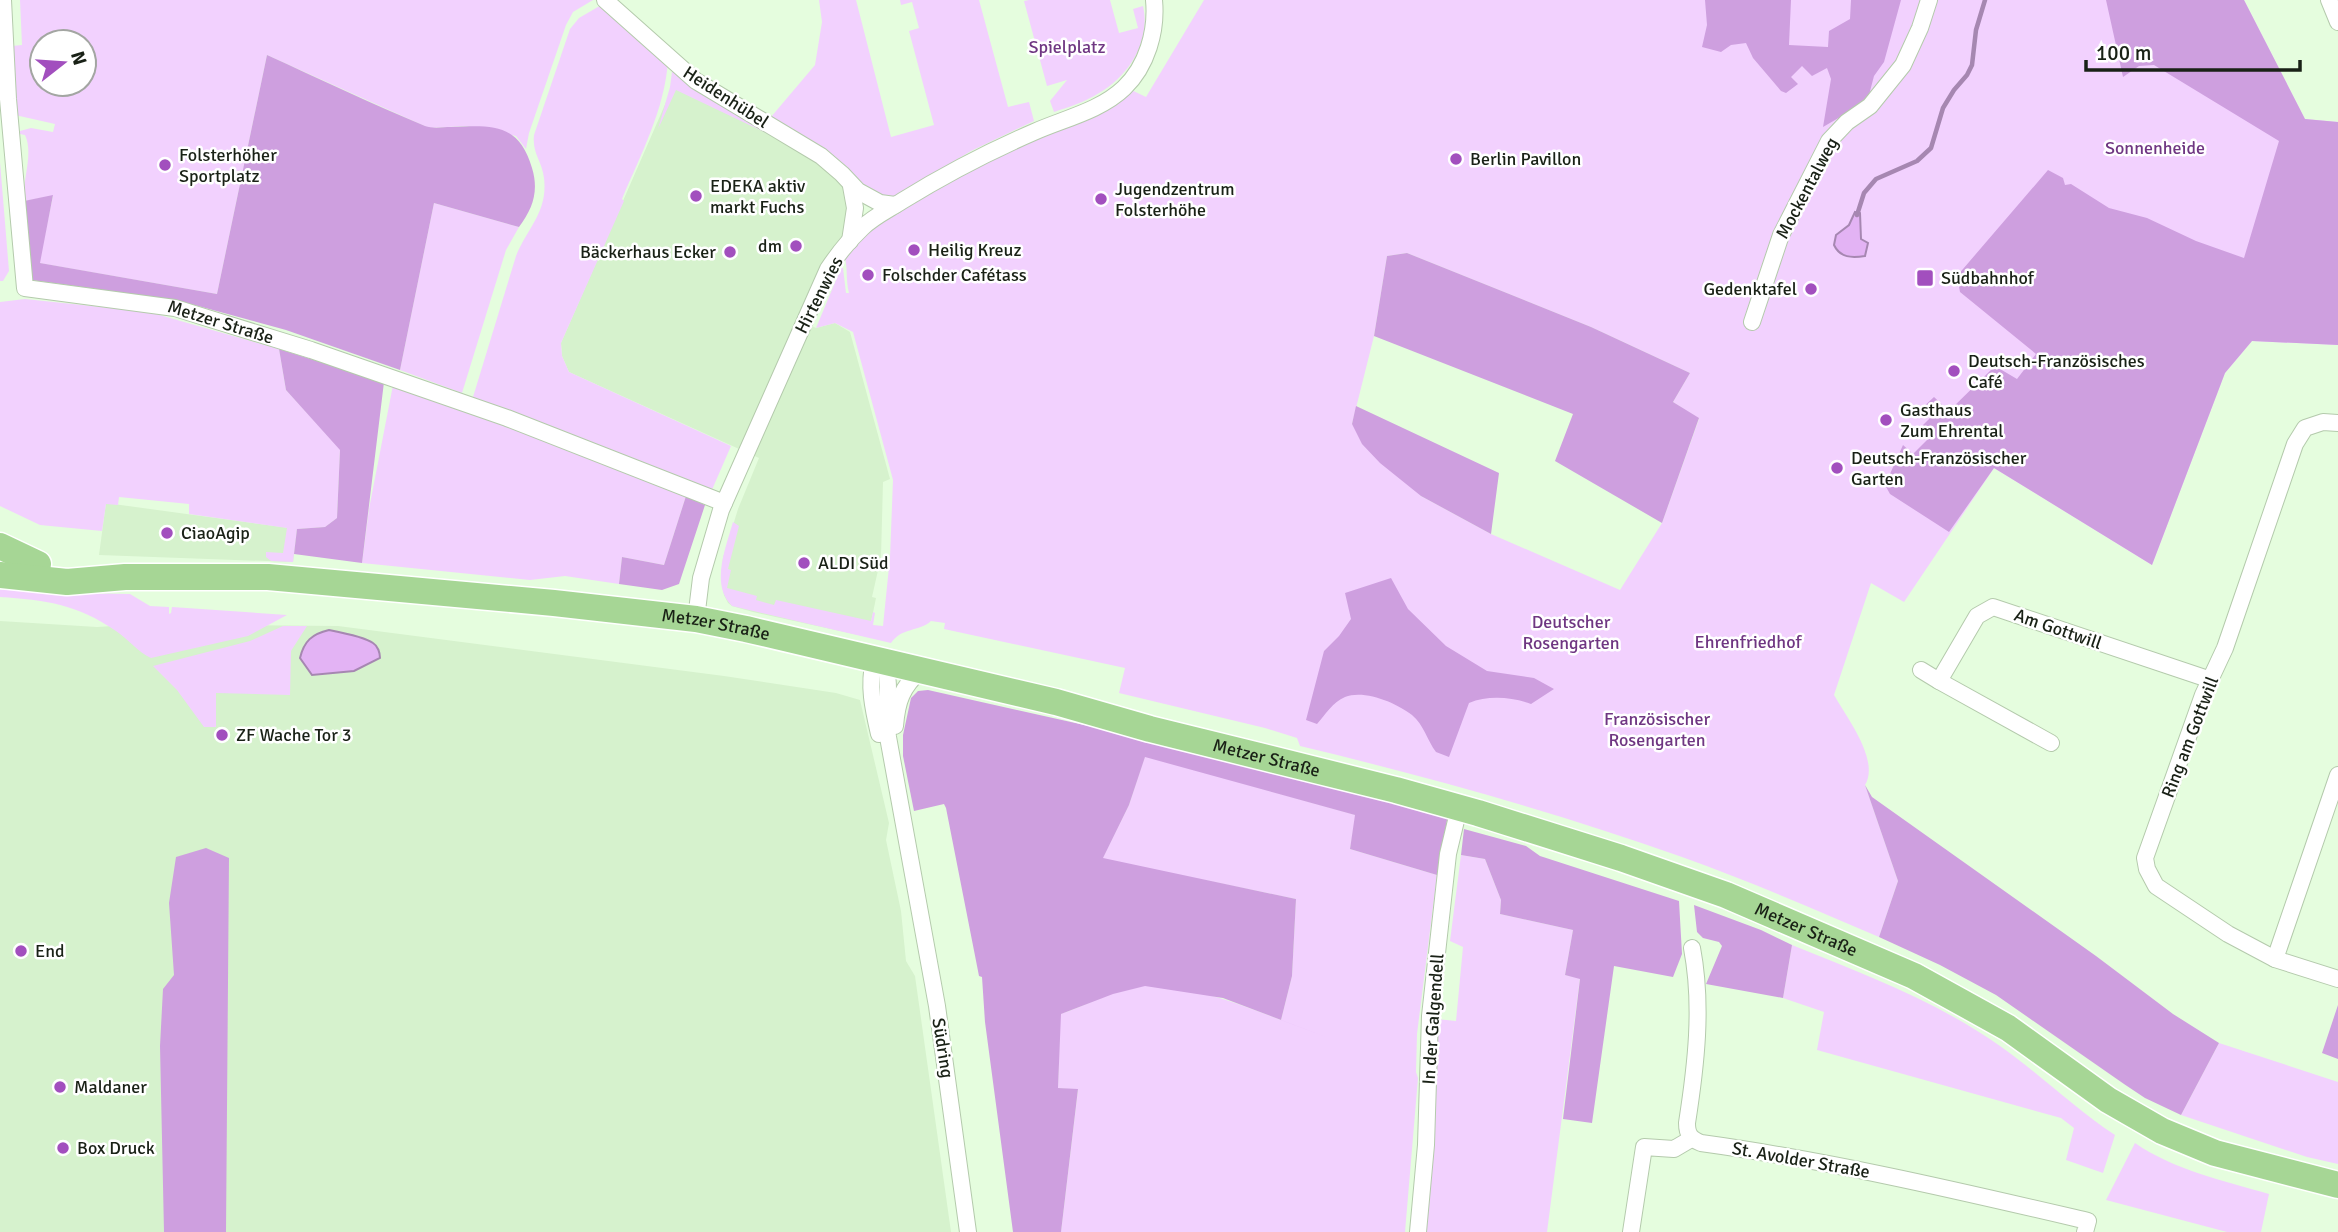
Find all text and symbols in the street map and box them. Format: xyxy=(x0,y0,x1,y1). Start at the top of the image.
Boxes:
north arrow xyxy=(28,28,98,98)
scale bar xyxy=(2086,28,2300,72)
park label: Spielplatz xyxy=(1028,36,1106,58)
text: 100 m xyxy=(2096,40,2151,66)
text: N xyxy=(65,48,92,68)
street label: Heidenhübel xyxy=(679,61,773,133)
street label: Mockentalweg xyxy=(1771,134,1843,242)
park label: Sonnenheide xyxy=(2105,137,2205,159)
place label: Folsterhöher Sportplatz xyxy=(179,144,277,187)
place label: Berlin Pavillon xyxy=(1470,148,1581,170)
marker: Berlin Pavillon xyxy=(1448,151,1464,167)
marker: Folsterhöher Sportplatz xyxy=(157,157,173,173)
place label: EDEKA aktiv markt Fuchs xyxy=(710,175,806,218)
place label: Jugendzentrum Folsterhöhe xyxy=(1115,178,1235,221)
marker: EDEKA aktiv markt Fuchs xyxy=(688,188,704,204)
marker: Jugendzentrum Folsterhöhe xyxy=(1093,191,1109,207)
place label: dm xyxy=(758,235,782,257)
marker: dm xyxy=(788,238,804,254)
place label: Heilig Kreuz xyxy=(928,239,1021,261)
place label: Bäckerhaus Ecker xyxy=(580,241,716,263)
marker: Heilig Kreuz xyxy=(906,242,922,258)
marker: Bäckerhaus Ecker xyxy=(722,244,738,260)
street label: Hirtenwies xyxy=(790,253,848,337)
place label: Folschder Cafétass xyxy=(882,264,1027,286)
marker: Folschder Cafétass xyxy=(860,267,876,283)
place label: Südbahnhof xyxy=(1941,267,2035,289)
marker: Südbahnhof xyxy=(1915,268,1935,288)
place label: Gedenktafel xyxy=(1703,278,1797,300)
marker: Gedenktafel xyxy=(1803,281,1819,297)
street label: Metzer Straße xyxy=(165,295,276,349)
place label: Deutsch-Französisches Café xyxy=(1968,350,2145,393)
marker: Deutsch-Französisches Café xyxy=(1946,363,1962,379)
place label: Gasthaus Zum Ehrental xyxy=(1900,399,2004,442)
marker: Gasthaus Zum Ehrental xyxy=(1878,412,1894,428)
place label: Deutsch-Französischer Garten xyxy=(1851,447,2027,490)
marker: Deutsch-Französischer Garten xyxy=(1829,460,1845,476)
place label: CiaoAgip xyxy=(181,522,250,544)
marker: CiaoAgip xyxy=(159,525,175,541)
place label: ALDI Süd xyxy=(818,552,889,574)
marker: ALDI Süd xyxy=(796,555,812,571)
street label: Metzer Straße xyxy=(660,604,772,645)
street label: Am Gottwill xyxy=(2011,604,2105,654)
park label: Deutscher Rosengarten xyxy=(1522,611,1620,654)
park label: Ehrenfriedhof xyxy=(1695,631,1802,653)
street label: Ring am Gottwill xyxy=(2157,673,2223,801)
park label: Französischer Rosengarten xyxy=(1604,708,1710,751)
place label: ZF Wache Tor 3 xyxy=(236,724,351,746)
marker: ZF Wache Tor 3 xyxy=(214,727,230,743)
street label: Metzer Straße xyxy=(1211,734,1322,782)
street label: Metzer Straße xyxy=(1751,898,1861,961)
place label: End xyxy=(35,940,65,962)
marker: End xyxy=(13,943,29,959)
street label: In der Galgendell xyxy=(1417,953,1449,1085)
street label: Südring xyxy=(927,1016,959,1080)
place label: Maldaner xyxy=(74,1076,147,1098)
marker: Maldaner xyxy=(52,1079,68,1095)
place label: Box Druck xyxy=(77,1137,155,1159)
street label: St. Avolder Straße xyxy=(1730,1137,1872,1183)
marker: Box Druck xyxy=(55,1140,71,1156)

